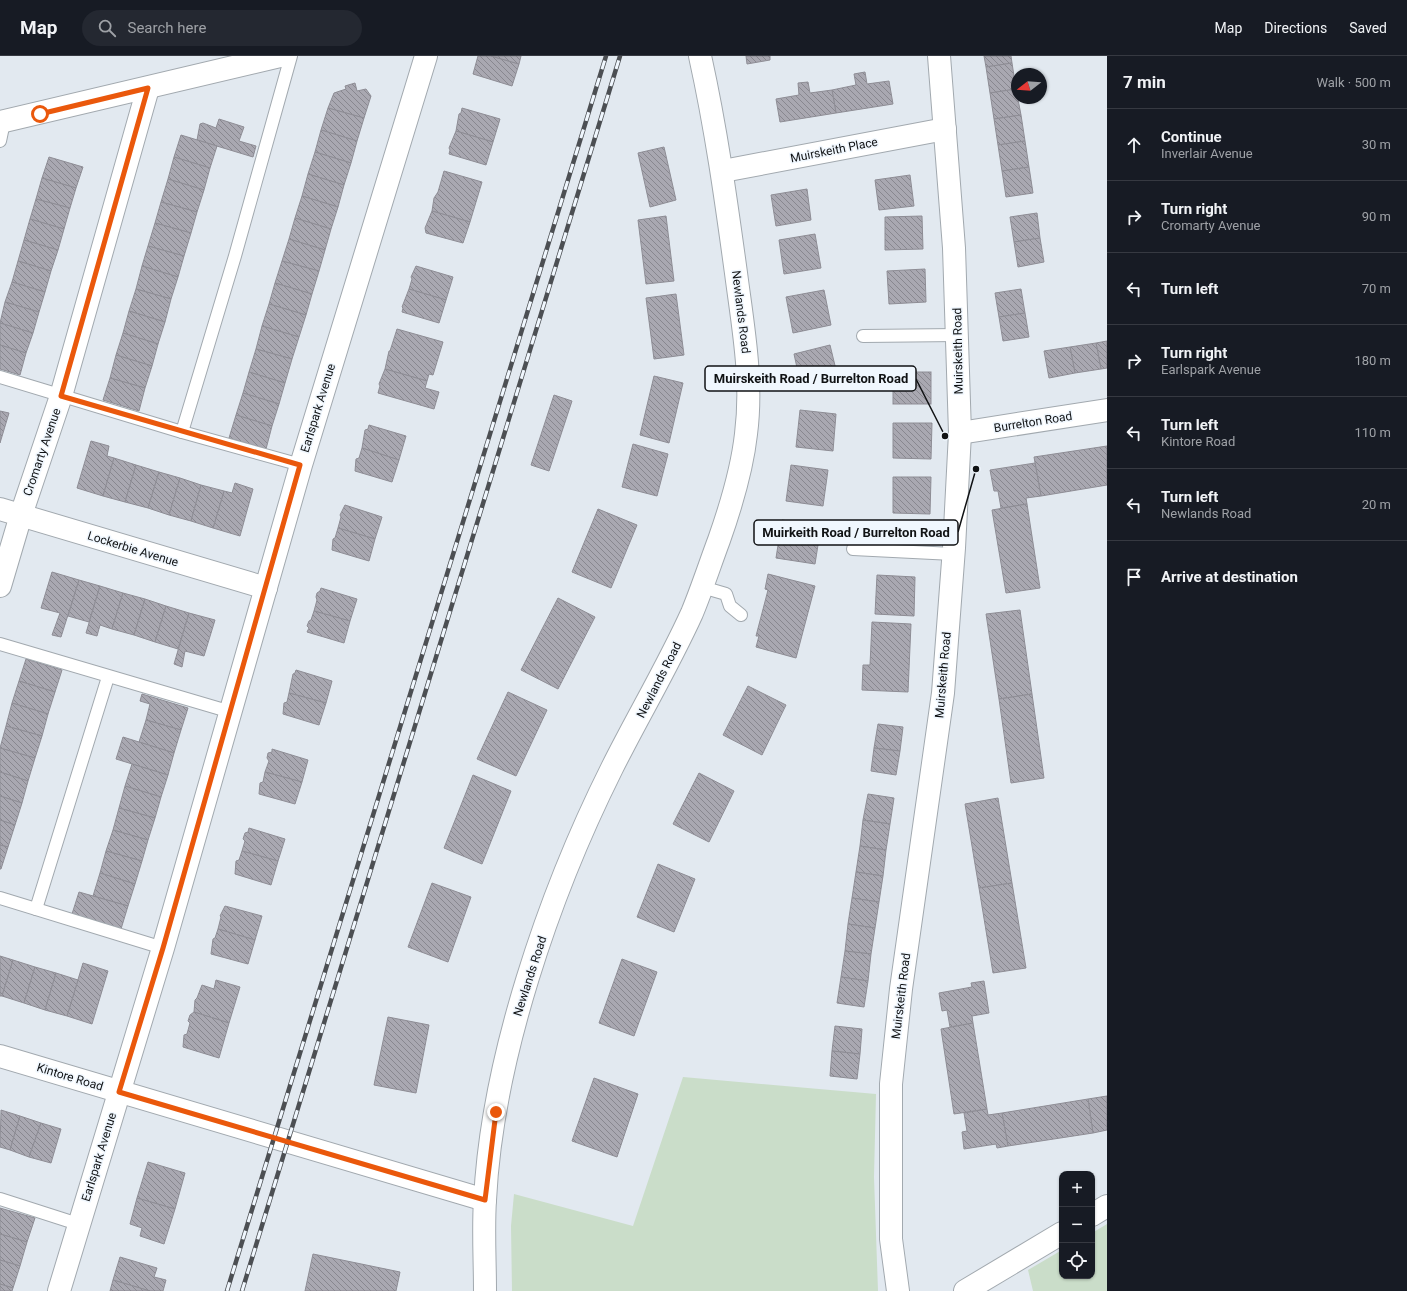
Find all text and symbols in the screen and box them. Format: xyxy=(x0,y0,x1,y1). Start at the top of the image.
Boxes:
search box xyxy=(82,10,362,46)
text: Map xyxy=(20,16,58,39)
icon: search xyxy=(96,17,118,39)
text: Search here xyxy=(128,19,206,37)
text: Map xyxy=(1215,20,1242,36)
text: Directions xyxy=(1264,20,1327,36)
text: Saved xyxy=(1349,20,1387,36)
north arrow xyxy=(1011,68,1047,104)
text: 7 min xyxy=(1123,72,1166,92)
text: Walk · 500 m xyxy=(1316,75,1391,90)
route start xyxy=(31,105,49,123)
text: Continue xyxy=(1161,128,1222,146)
icon: ahead xyxy=(1123,134,1145,156)
street label: Muirskeith Place xyxy=(789,135,879,165)
text: 30 m xyxy=(1362,137,1391,152)
text: Inverlair Avenue xyxy=(1161,146,1253,161)
text: Turn right xyxy=(1161,200,1227,218)
icon: right xyxy=(1123,206,1145,228)
text: 90 m xyxy=(1362,209,1391,224)
text: Cromarty Avenue xyxy=(1161,218,1261,233)
street label: Newlands Road xyxy=(729,270,753,354)
icon: left xyxy=(1123,278,1145,300)
text: Turn left xyxy=(1161,280,1218,298)
text: 70 m xyxy=(1362,281,1391,296)
street label: Muirskeith Road xyxy=(950,308,966,394)
text: Turn right xyxy=(1161,344,1227,362)
icon: right xyxy=(1123,350,1145,372)
text: 180 m xyxy=(1354,353,1391,368)
street label: Earlspark Avenue xyxy=(298,362,338,454)
text: Earlspark Avenue xyxy=(1161,362,1261,377)
callout: Muirskeith Road / Burrelton Road xyxy=(705,366,916,391)
text: Muirskeith Road / Burrelton Road xyxy=(714,371,908,386)
street label: Cromarty Avenue xyxy=(20,406,64,498)
street label: Burrelton Road xyxy=(993,409,1073,435)
text: Turn left xyxy=(1161,416,1218,434)
icon: left xyxy=(1123,422,1145,444)
text: 110 m xyxy=(1354,425,1391,440)
text: Kintore Road xyxy=(1161,434,1235,449)
text: Turn left xyxy=(1161,488,1218,506)
icon: left xyxy=(1123,494,1145,516)
text: 20 m xyxy=(1362,497,1391,512)
text: Newlands Road xyxy=(1161,506,1251,521)
callout: Muirkeith Road / Burrelton Road xyxy=(754,520,958,545)
text: Muirkeith Road / Burrelton Road xyxy=(762,525,950,540)
street label: Lockerbie Avenue xyxy=(86,529,180,569)
icon: arrive xyxy=(1123,566,1145,588)
text: Arrive at destination xyxy=(1161,568,1298,586)
street label: Muirskeith Road xyxy=(932,631,954,719)
street label: Newlands Road xyxy=(634,640,684,720)
street label: Newlands Road xyxy=(510,934,550,1018)
street label: Muirskeith Road xyxy=(889,952,913,1040)
street label: Kintore Road xyxy=(35,1060,105,1094)
route end xyxy=(487,1103,505,1121)
street label: Earlspark Avenue xyxy=(79,1111,119,1203)
map controls xyxy=(1059,1171,1095,1279)
button: + xyxy=(1059,1171,1095,1207)
button: − xyxy=(1059,1207,1095,1243)
button: locate xyxy=(1059,1243,1095,1279)

